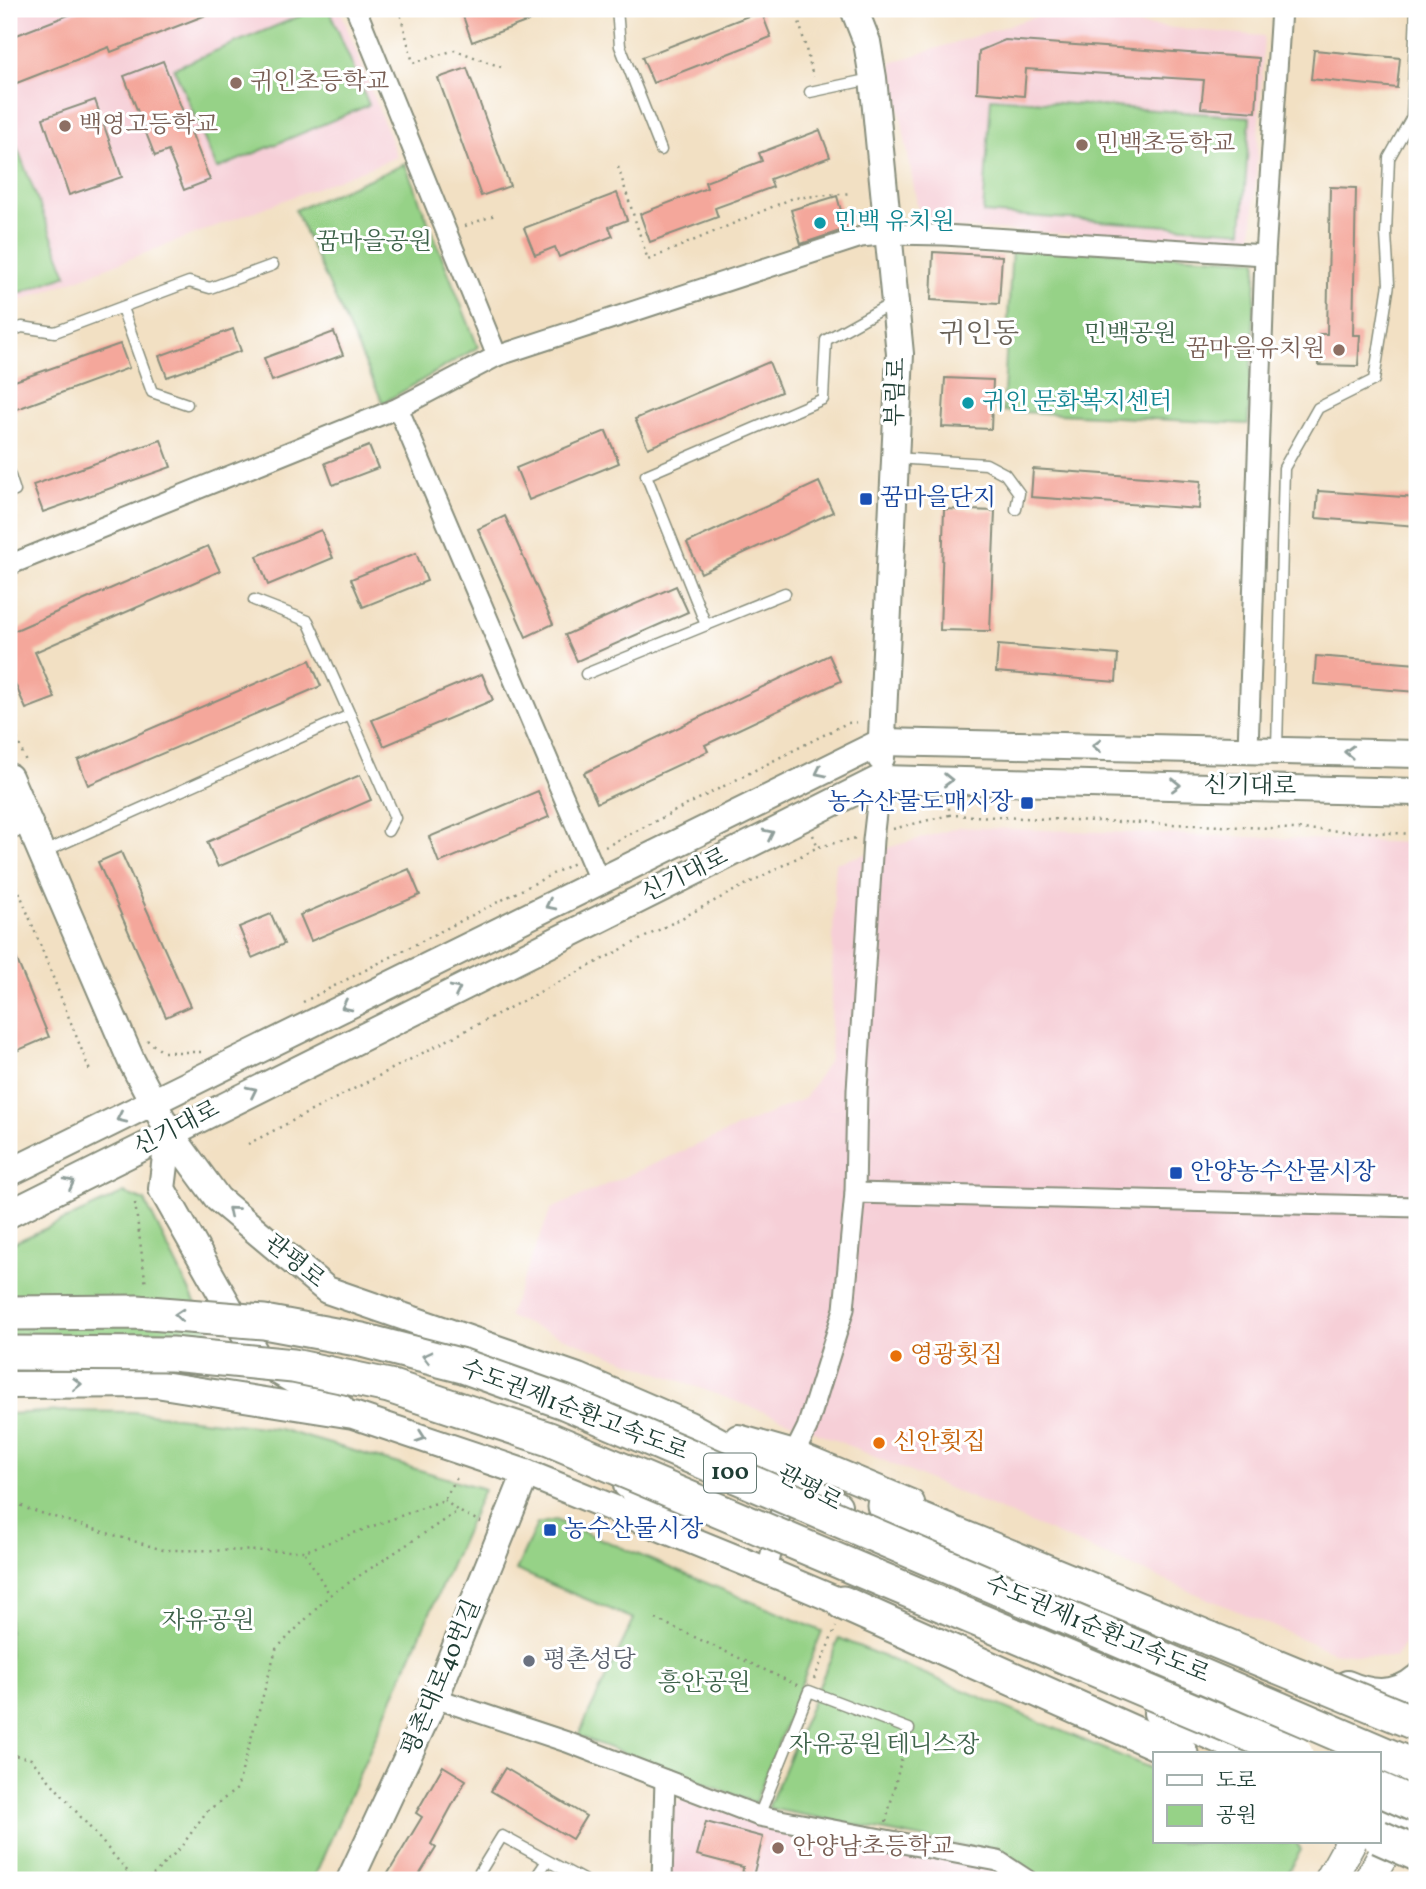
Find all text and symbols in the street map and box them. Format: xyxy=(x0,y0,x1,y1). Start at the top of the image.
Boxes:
place label: 귀인초등학교 xyxy=(250,66,389,100)
marker: 귀인초등학교 xyxy=(228,75,244,91)
place label: 백영고등학교 xyxy=(79,109,218,143)
marker: 백영고등학교 xyxy=(57,118,73,134)
place label: 민백초등학교 xyxy=(1096,128,1235,162)
marker: 민백초등학교 xyxy=(1074,137,1090,153)
place label: 민백 유치원 xyxy=(834,206,955,240)
marker: 민백 유치원 xyxy=(812,215,828,231)
park label: 꿈마을공원 xyxy=(316,226,432,260)
district label: 귀인동 xyxy=(938,315,1020,354)
park label: 민백공원 xyxy=(1084,318,1176,352)
place label: 꿈마을유치원 xyxy=(1186,333,1325,367)
marker: 꿈마을유치원 xyxy=(1331,342,1347,358)
street label: 부림로 xyxy=(879,357,915,427)
place label: 귀인 문화복지센터 xyxy=(982,386,1172,420)
marker: 귀인 문화복지센터 xyxy=(960,395,976,411)
place label: 꿈마을단지 xyxy=(880,482,996,516)
marker: 꿈마을단지 xyxy=(858,491,874,507)
one-way arrow xyxy=(1091,738,1102,754)
one-way arrow xyxy=(1343,744,1354,760)
one-way arrow xyxy=(815,764,827,778)
street label: 신기대로 xyxy=(1203,769,1297,805)
one-way arrow xyxy=(943,772,954,788)
one-way arrow xyxy=(1170,778,1181,793)
place label: 농수산물도매시장 xyxy=(828,786,1014,820)
marker: 농수산물도매시장 xyxy=(1019,795,1035,811)
one-way arrow xyxy=(762,828,774,842)
street label: 신기대로 xyxy=(636,840,734,912)
one-way arrow xyxy=(545,896,557,910)
one-way arrow xyxy=(448,984,461,998)
one-way arrow xyxy=(341,997,353,1011)
one-way arrow xyxy=(245,1086,257,1100)
street label: 신기대로 xyxy=(128,1093,226,1165)
one-way arrow xyxy=(116,1110,128,1124)
place label: 안양농수산물시장 xyxy=(1190,1156,1376,1190)
marker: 안양농수산물시장 xyxy=(1168,1165,1184,1181)
one-way arrow xyxy=(63,1178,75,1192)
one-way arrow xyxy=(228,1207,240,1220)
street label: 관평로 xyxy=(256,1227,332,1297)
one-way arrow xyxy=(173,1308,184,1323)
place label: 영광횟집 xyxy=(910,1339,1003,1373)
marker: 영광횟집 xyxy=(888,1348,904,1364)
one-way arrow xyxy=(421,1351,433,1365)
street label: 수도권제1순환고속도로 xyxy=(455,1352,693,1470)
one-way arrow xyxy=(72,1376,83,1392)
place label: 신안횟집 xyxy=(893,1426,986,1460)
one-way arrow xyxy=(415,1429,427,1444)
marker: 신안횟집 xyxy=(871,1435,887,1451)
road number: 100 xyxy=(704,1454,756,1492)
street label: 관평로 xyxy=(770,1457,848,1521)
place label: 농수산물시장 xyxy=(564,1513,704,1547)
marker: 농수산물시장 xyxy=(542,1522,558,1538)
street label: 수도권제1순환고속도로 xyxy=(979,1567,1215,1693)
street label: 평촌대로40번길 xyxy=(394,1594,490,1762)
park label: 자유공원 xyxy=(162,1605,254,1639)
place label: 평촌성당 xyxy=(543,1644,637,1678)
marker: 평촌성당 xyxy=(521,1653,537,1669)
park label: 흥안공원 xyxy=(658,1667,750,1701)
park label: 자유공원 테니스장 xyxy=(789,1729,980,1763)
legend xyxy=(1153,1752,1380,1843)
text: 도로 xyxy=(1216,1767,1257,1796)
text: 공원 xyxy=(1216,1802,1257,1831)
place label: 안양남초등학교 xyxy=(792,1831,954,1865)
marker: 안양남초등학교 xyxy=(770,1840,786,1856)

